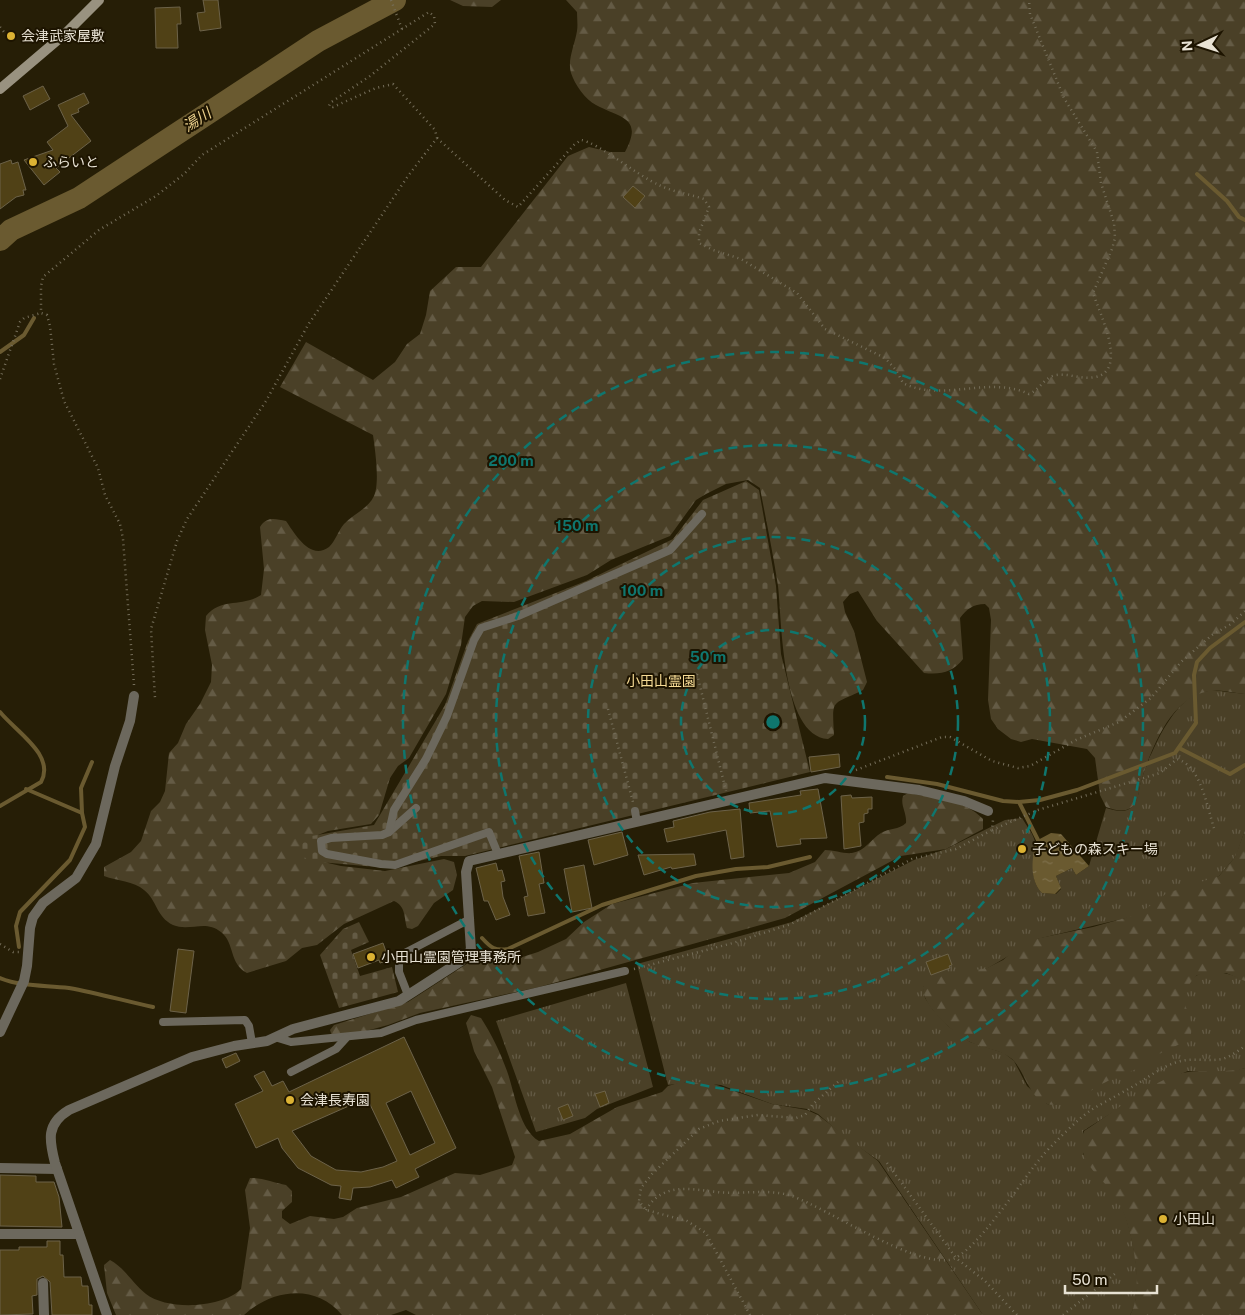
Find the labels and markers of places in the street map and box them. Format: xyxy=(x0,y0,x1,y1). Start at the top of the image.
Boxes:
place label: 会津武家屋敷 xyxy=(21,28,105,44)
marker: 会津武家屋敷 xyxy=(5,30,17,42)
place label: ふらいと xyxy=(43,154,99,170)
marker: ふらいと xyxy=(27,156,39,168)
centre of rings xyxy=(764,713,782,731)
place label: 子どもの森スキー場 xyxy=(1032,841,1158,857)
marker: 子どもの森スキー場 xyxy=(1016,843,1028,855)
place label: 小田山霊園管理事務所 xyxy=(381,949,521,965)
marker: 小田山霊園管理事務所 xyxy=(365,951,377,963)
place label: 会津長寿園 xyxy=(300,1092,370,1108)
marker: 会津長寿園 xyxy=(284,1094,296,1106)
place label: 小田山 xyxy=(1173,1211,1215,1227)
marker: 小田山 xyxy=(1157,1213,1169,1225)

